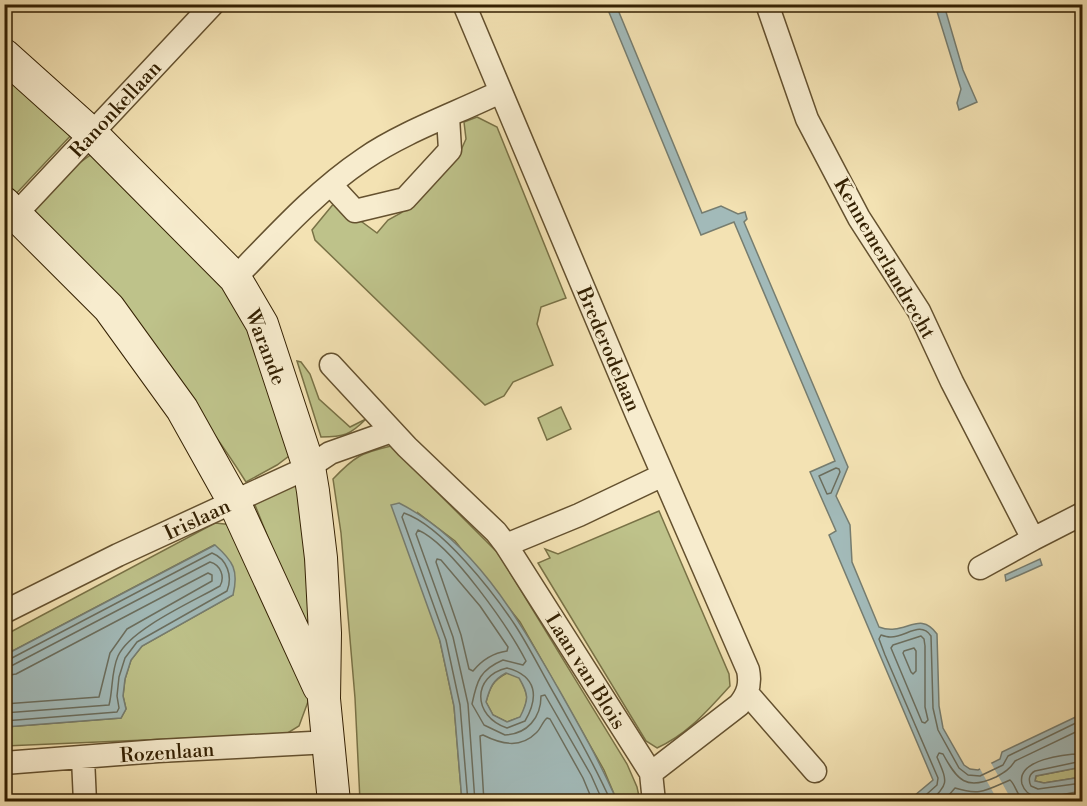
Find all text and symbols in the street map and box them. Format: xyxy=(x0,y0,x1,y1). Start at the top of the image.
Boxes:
street label: Ranonkellaan xyxy=(65,56,168,164)
street label: Kennemerlandrecht xyxy=(828,174,940,344)
street label: Brederodelaan xyxy=(570,282,645,416)
street label: Warande xyxy=(238,305,290,389)
street label: Irislaan xyxy=(161,494,235,546)
street label: Laan van Blois xyxy=(539,609,630,734)
street label: Rozenlaan xyxy=(119,738,215,769)

